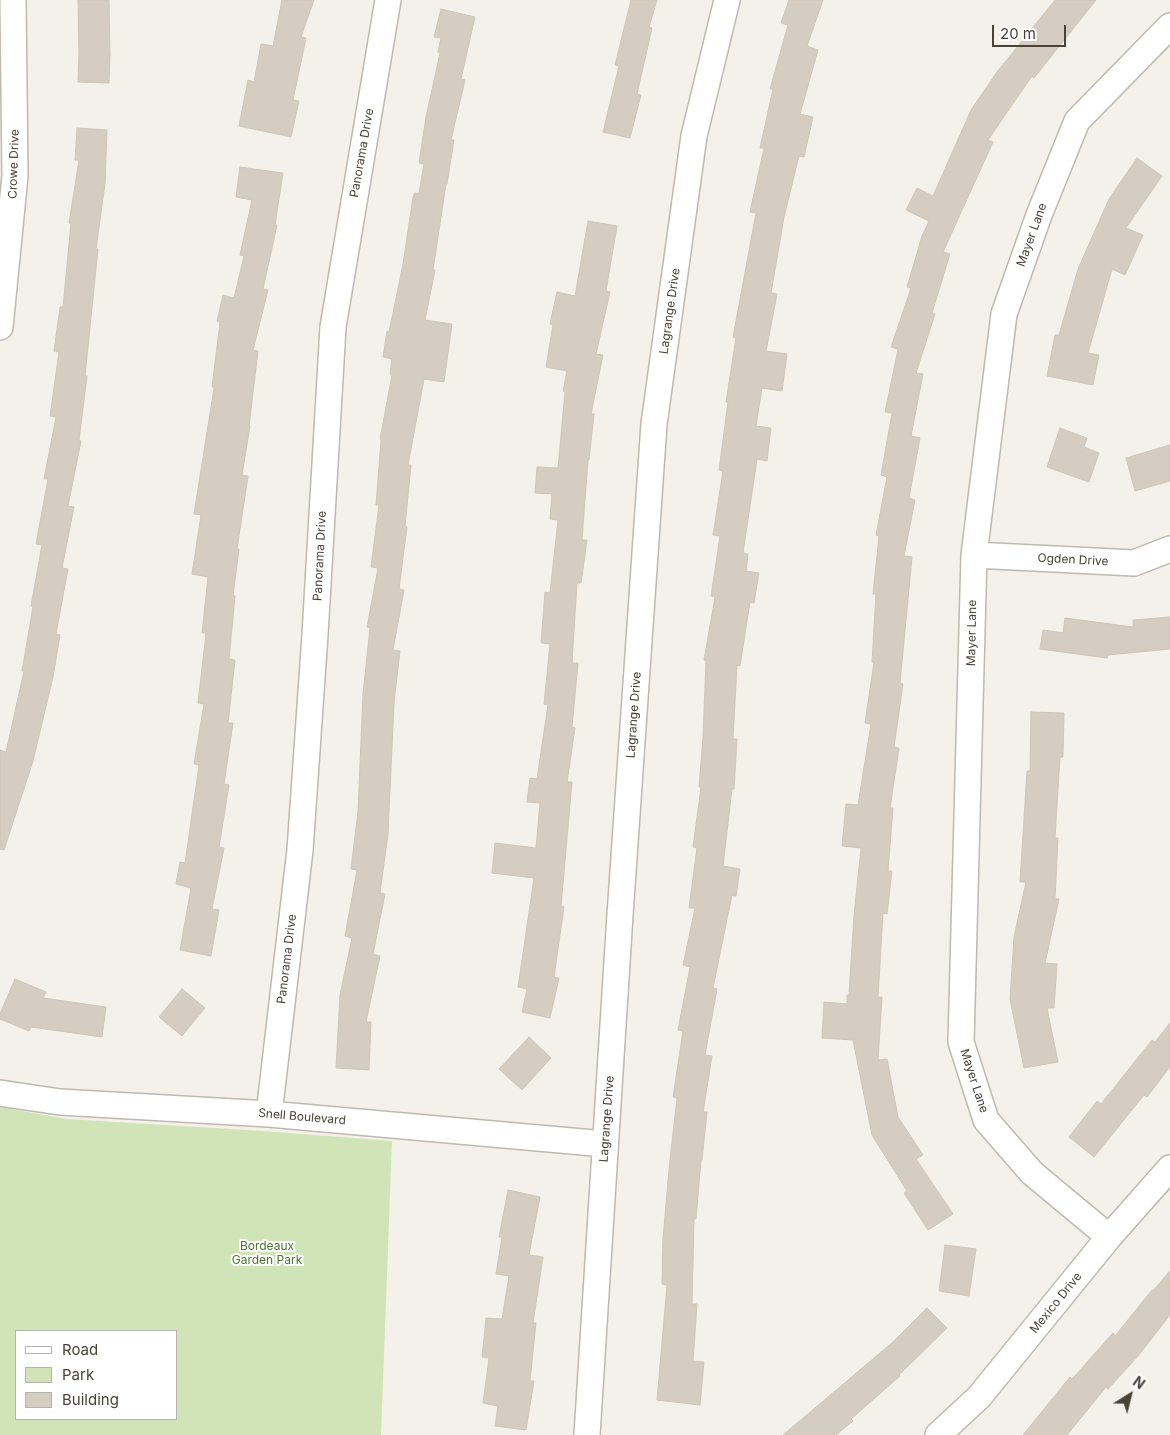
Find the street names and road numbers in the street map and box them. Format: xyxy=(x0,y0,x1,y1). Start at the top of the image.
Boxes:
street label: Panorama Drive xyxy=(347,107,377,199)
street label: Crowe Drive xyxy=(6,129,22,199)
street label: Mayer Lane xyxy=(1014,201,1050,269)
street label: Lagrange Drive xyxy=(657,267,683,355)
street label: Panorama Drive xyxy=(310,511,330,601)
street label: Ogden Drive xyxy=(1037,551,1109,569)
street label: Mayer Lane xyxy=(964,600,980,666)
street label: Lagrange Drive xyxy=(624,671,644,759)
street label: Panorama Drive xyxy=(274,913,300,1005)
street label: Mayer Lane xyxy=(957,1047,991,1115)
street label: Lagrange Drive xyxy=(597,1075,617,1163)
street label: Snell Boulevard xyxy=(258,1106,346,1128)
street label: Mexico Drive xyxy=(1027,1270,1085,1336)

